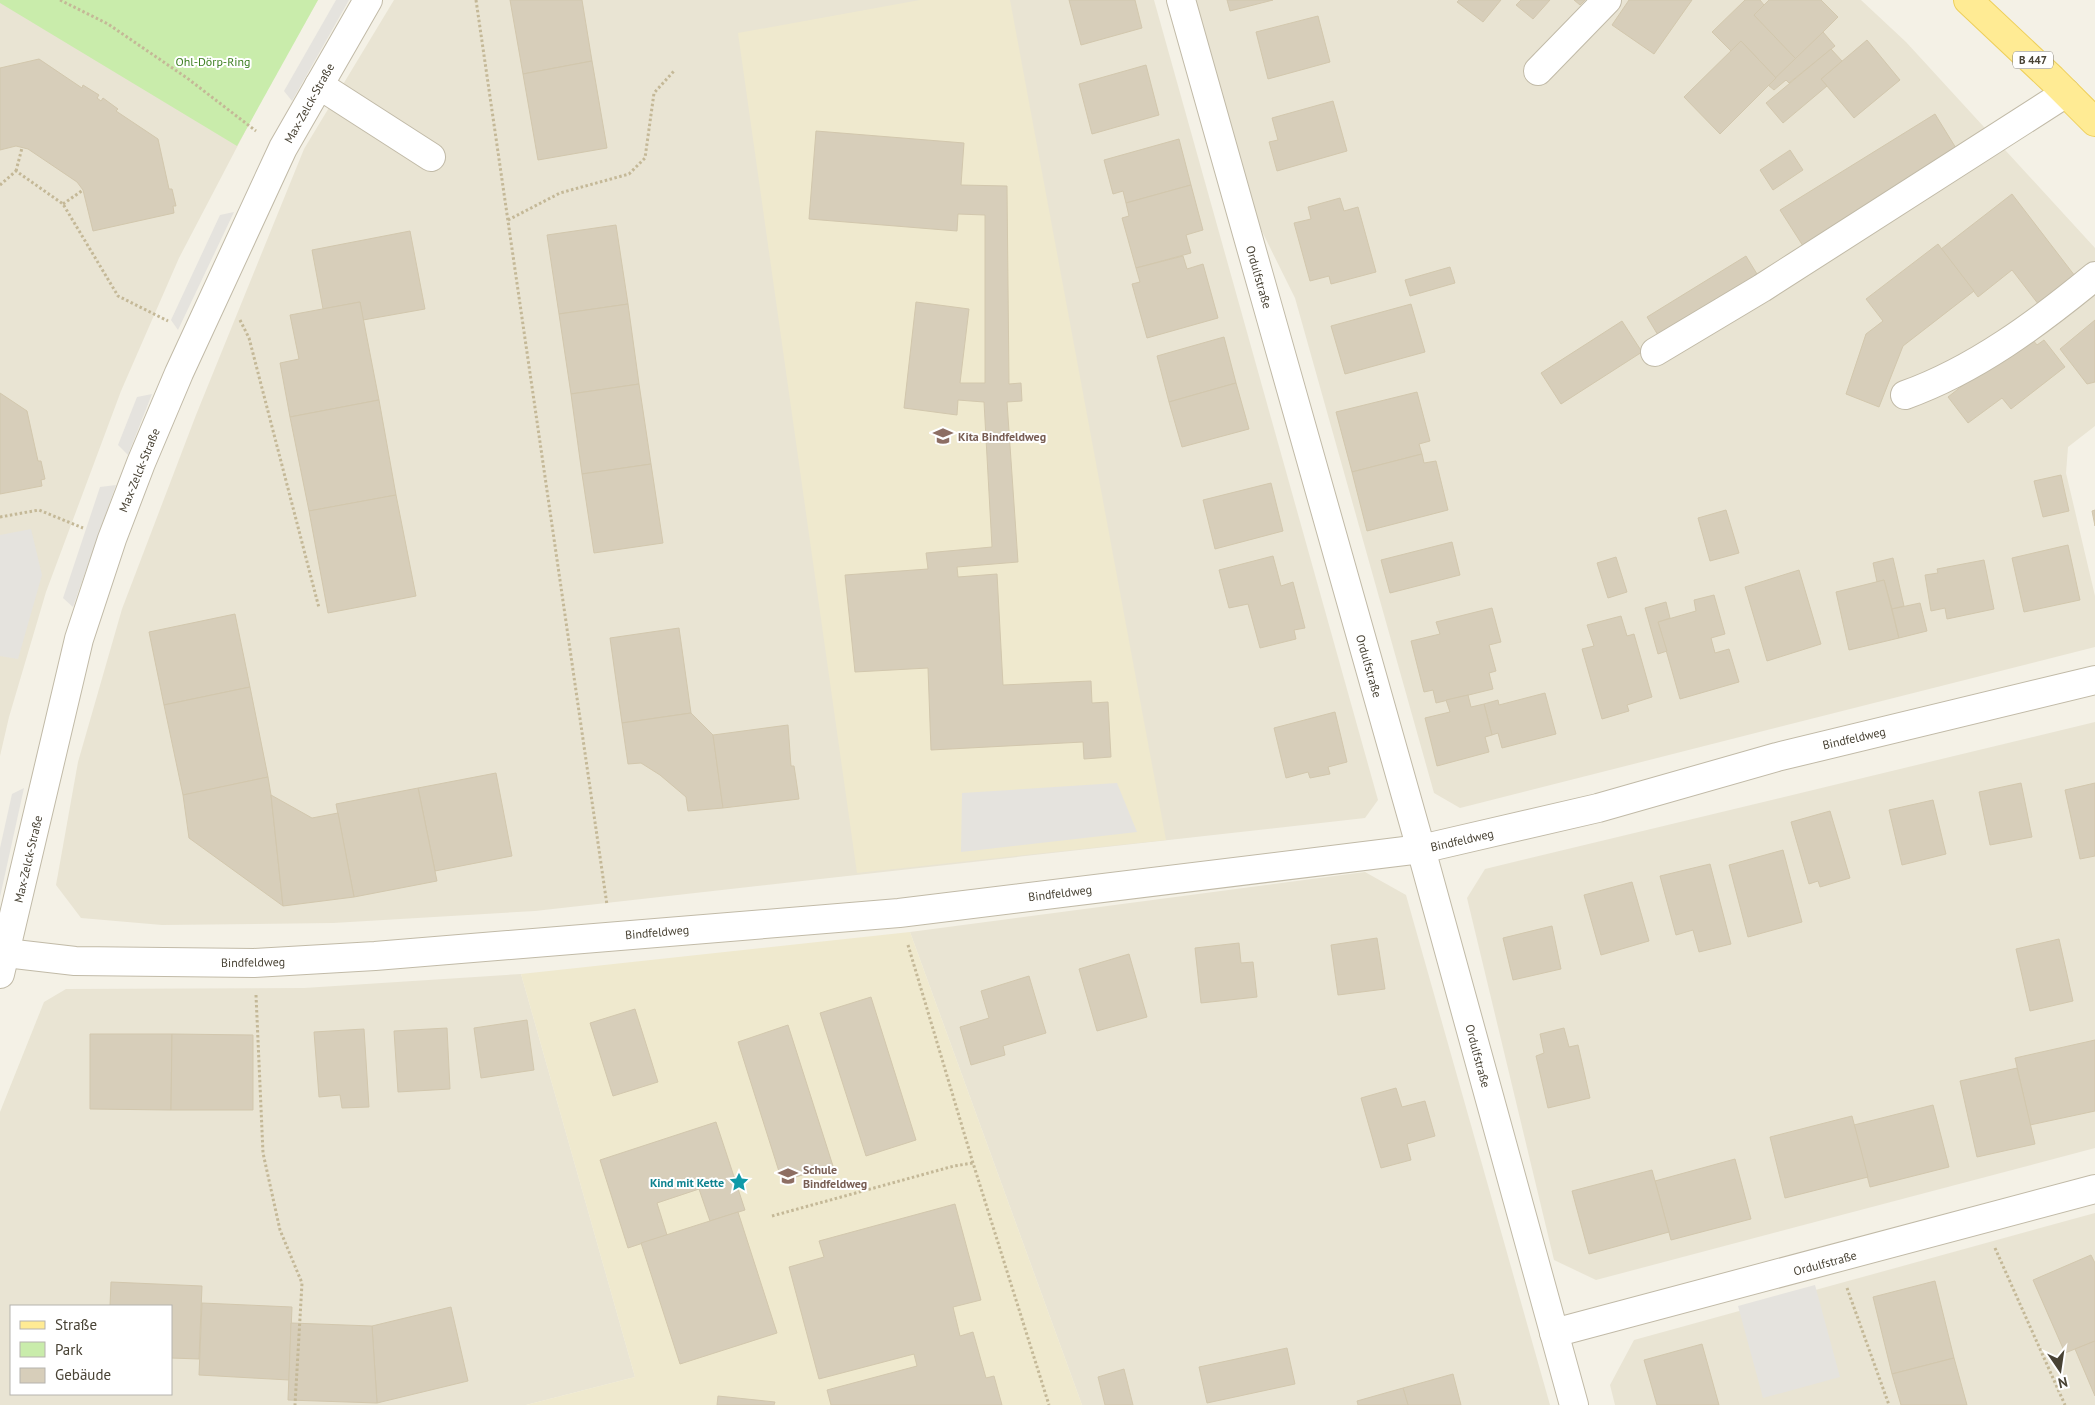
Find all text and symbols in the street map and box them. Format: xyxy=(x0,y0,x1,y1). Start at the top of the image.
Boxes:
road number: B 447 xyxy=(2013,52,2053,68)
park label: Ohl-Dörp-Ring xyxy=(175,54,251,69)
street label: Max-Zelck-Straße xyxy=(281,60,337,146)
street label: Ordulfstraße xyxy=(1243,244,1275,310)
school or university icon: Kita Bindfeldweg xyxy=(932,425,954,447)
street label: Max-Zelck-Straße xyxy=(115,426,163,514)
place label: Kita Bindfeldweg xyxy=(958,429,1046,444)
street label: Ordulfstraße xyxy=(1353,633,1385,699)
street label: Bindfeldweg xyxy=(1821,723,1887,753)
street label: Max-Zelck-Straße xyxy=(11,814,45,904)
street label: Bindfeldweg xyxy=(1429,825,1495,855)
street label: Bindfeldweg xyxy=(1027,882,1093,904)
street label: Bindfeldweg xyxy=(624,922,690,942)
street label: Bindfeldweg xyxy=(221,954,285,970)
street label: Ordulfstraße xyxy=(1462,1023,1494,1089)
place label: Schule Bindfeldweg xyxy=(803,1162,867,1191)
school or university icon: Schule Bindfeldweg xyxy=(777,1165,799,1187)
place icon: Kind mit Kette xyxy=(728,1171,750,1193)
place label: Kind mit Kette xyxy=(650,1175,724,1190)
street label: Ordulfstraße xyxy=(1792,1247,1858,1279)
legend xyxy=(10,1305,172,1395)
text: Straße xyxy=(55,1315,97,1334)
text: Park xyxy=(55,1340,83,1359)
north arrow xyxy=(2035,1345,2085,1395)
text: Gebäude xyxy=(55,1365,111,1384)
text: N xyxy=(2056,1373,2069,1392)

